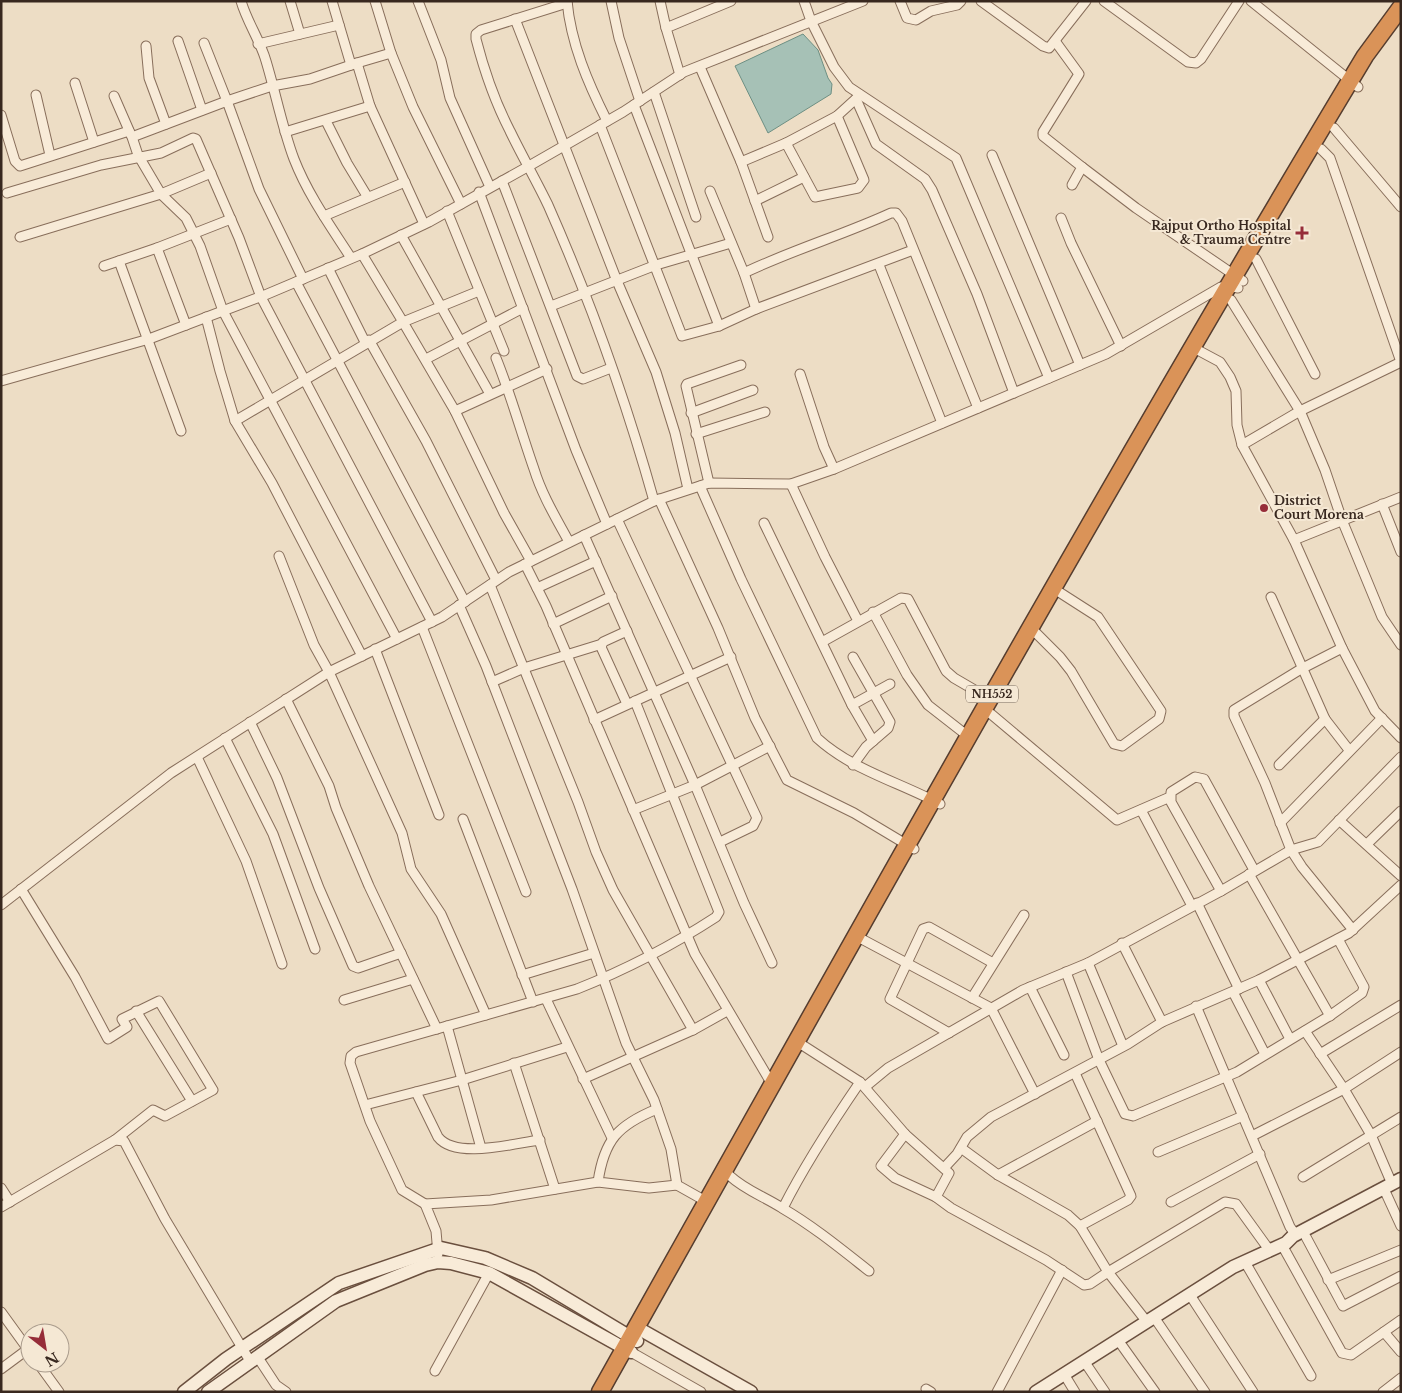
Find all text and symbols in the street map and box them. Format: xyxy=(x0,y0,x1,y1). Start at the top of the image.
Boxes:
place label: Rajput Ortho Hospital & Trauma Centre xyxy=(1151,218,1292,247)
marker: Rajput Ortho Hospital & Trauma Centre xyxy=(1295,226,1309,240)
place label: District Court Morena xyxy=(1274,493,1364,522)
marker: District Court Morena xyxy=(1258,502,1270,514)
road number: NH552 xyxy=(966,686,1018,702)
north arrow xyxy=(20,1323,70,1373)
text: N xyxy=(41,1348,62,1370)

